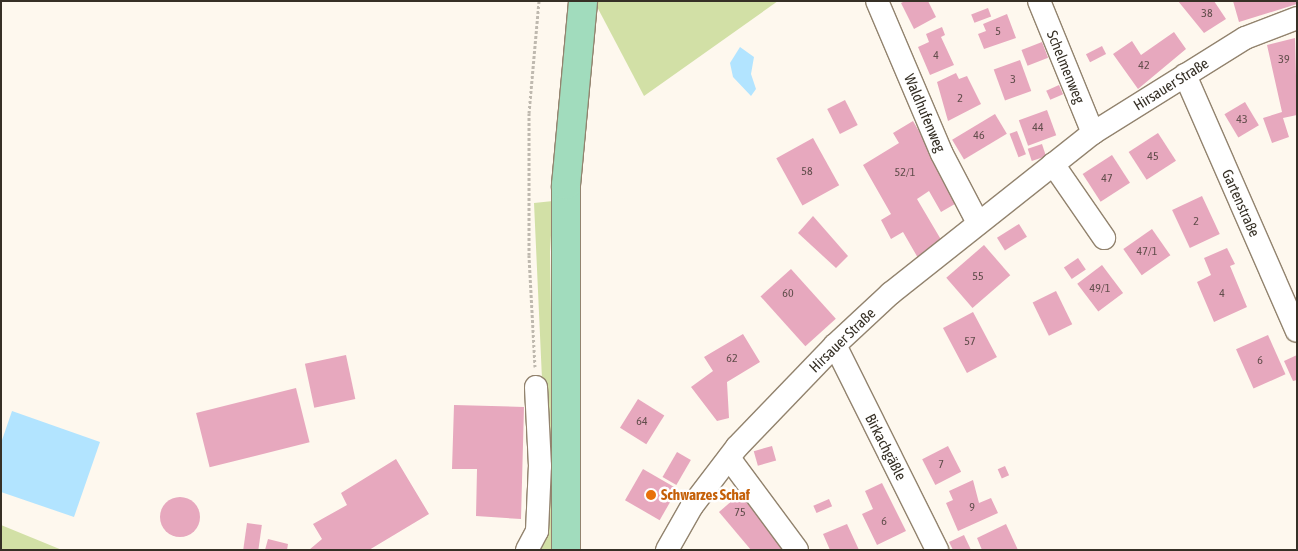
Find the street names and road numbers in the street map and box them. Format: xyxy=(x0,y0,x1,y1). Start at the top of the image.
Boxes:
street label: Schelmenweg xyxy=(1043,28,1089,106)
street label: Hirsauer Straße xyxy=(1130,54,1212,114)
street label: Waldhufenweg xyxy=(900,71,950,155)
street label: Gartenstraße xyxy=(1218,166,1264,240)
street label: Hirsauer Straße xyxy=(805,304,879,376)
street label: Birkachgäßle xyxy=(862,411,910,483)

